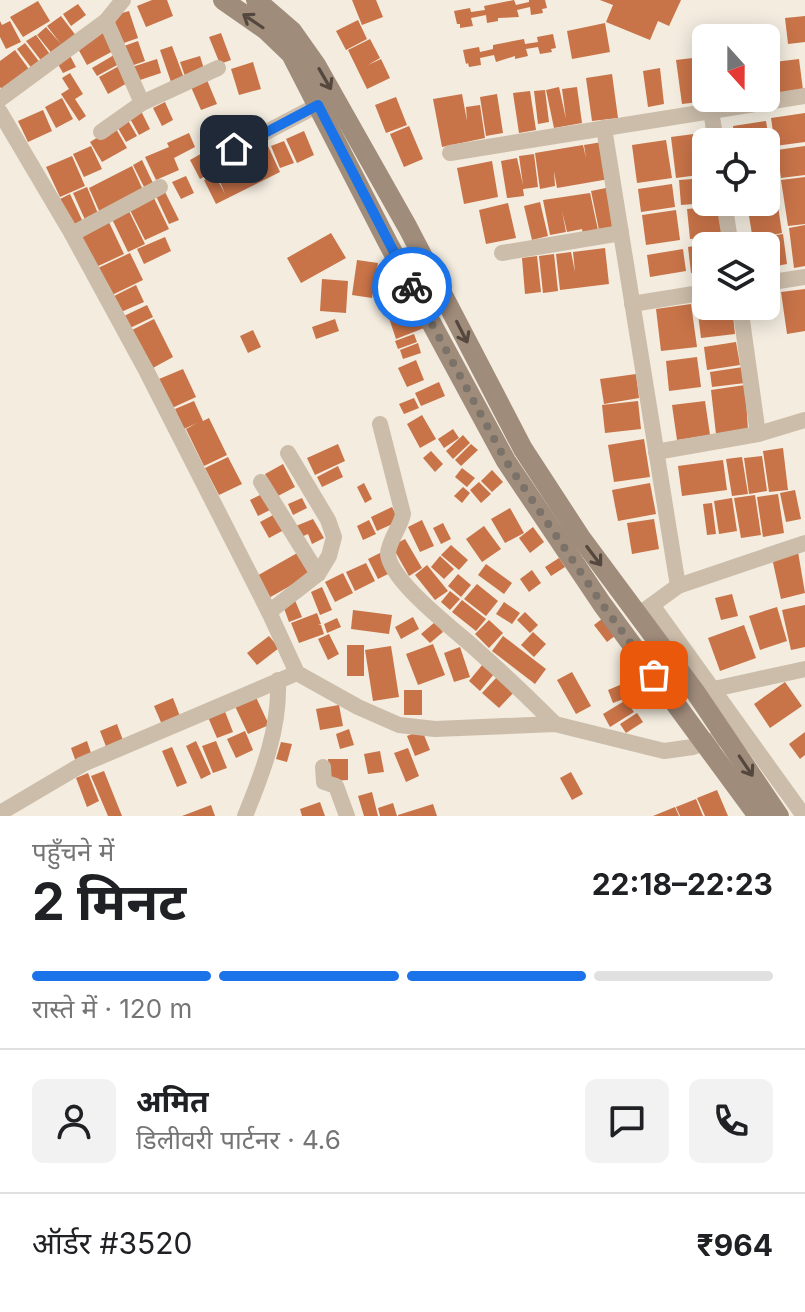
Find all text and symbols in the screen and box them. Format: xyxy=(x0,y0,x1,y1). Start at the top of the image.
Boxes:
one-way arrow xyxy=(243,13,265,29)
north arrow xyxy=(692,24,780,112)
map controls xyxy=(692,24,780,320)
one-way arrow xyxy=(317,67,333,90)
pin xyxy=(200,115,268,183)
icon: home xyxy=(212,127,256,171)
button: locate xyxy=(692,128,780,216)
button: layers xyxy=(692,232,780,320)
courier xyxy=(372,247,452,327)
icon: bike xyxy=(390,265,434,309)
one-way arrow xyxy=(454,320,470,344)
one-way arrow xyxy=(586,544,603,566)
pin xyxy=(620,641,688,709)
icon: bag xyxy=(632,653,676,697)
one-way arrow xyxy=(738,755,754,777)
text: पहुँचने में xyxy=(32,836,114,867)
text: 22:18–22:23 xyxy=(592,866,773,902)
text: 2 मिनट xyxy=(32,870,186,933)
text: रास्ते में · 120 m xyxy=(32,993,192,1024)
button: person xyxy=(32,1079,116,1163)
button: chat xyxy=(585,1079,669,1163)
button: phone xyxy=(689,1079,773,1163)
text: अमित xyxy=(136,1083,209,1119)
text: डिलीवरी पार्टनर · 4.6 xyxy=(136,1124,341,1155)
text: ऑर्डर #3520 xyxy=(32,1225,192,1261)
text: ₹964 xyxy=(697,1227,773,1263)

